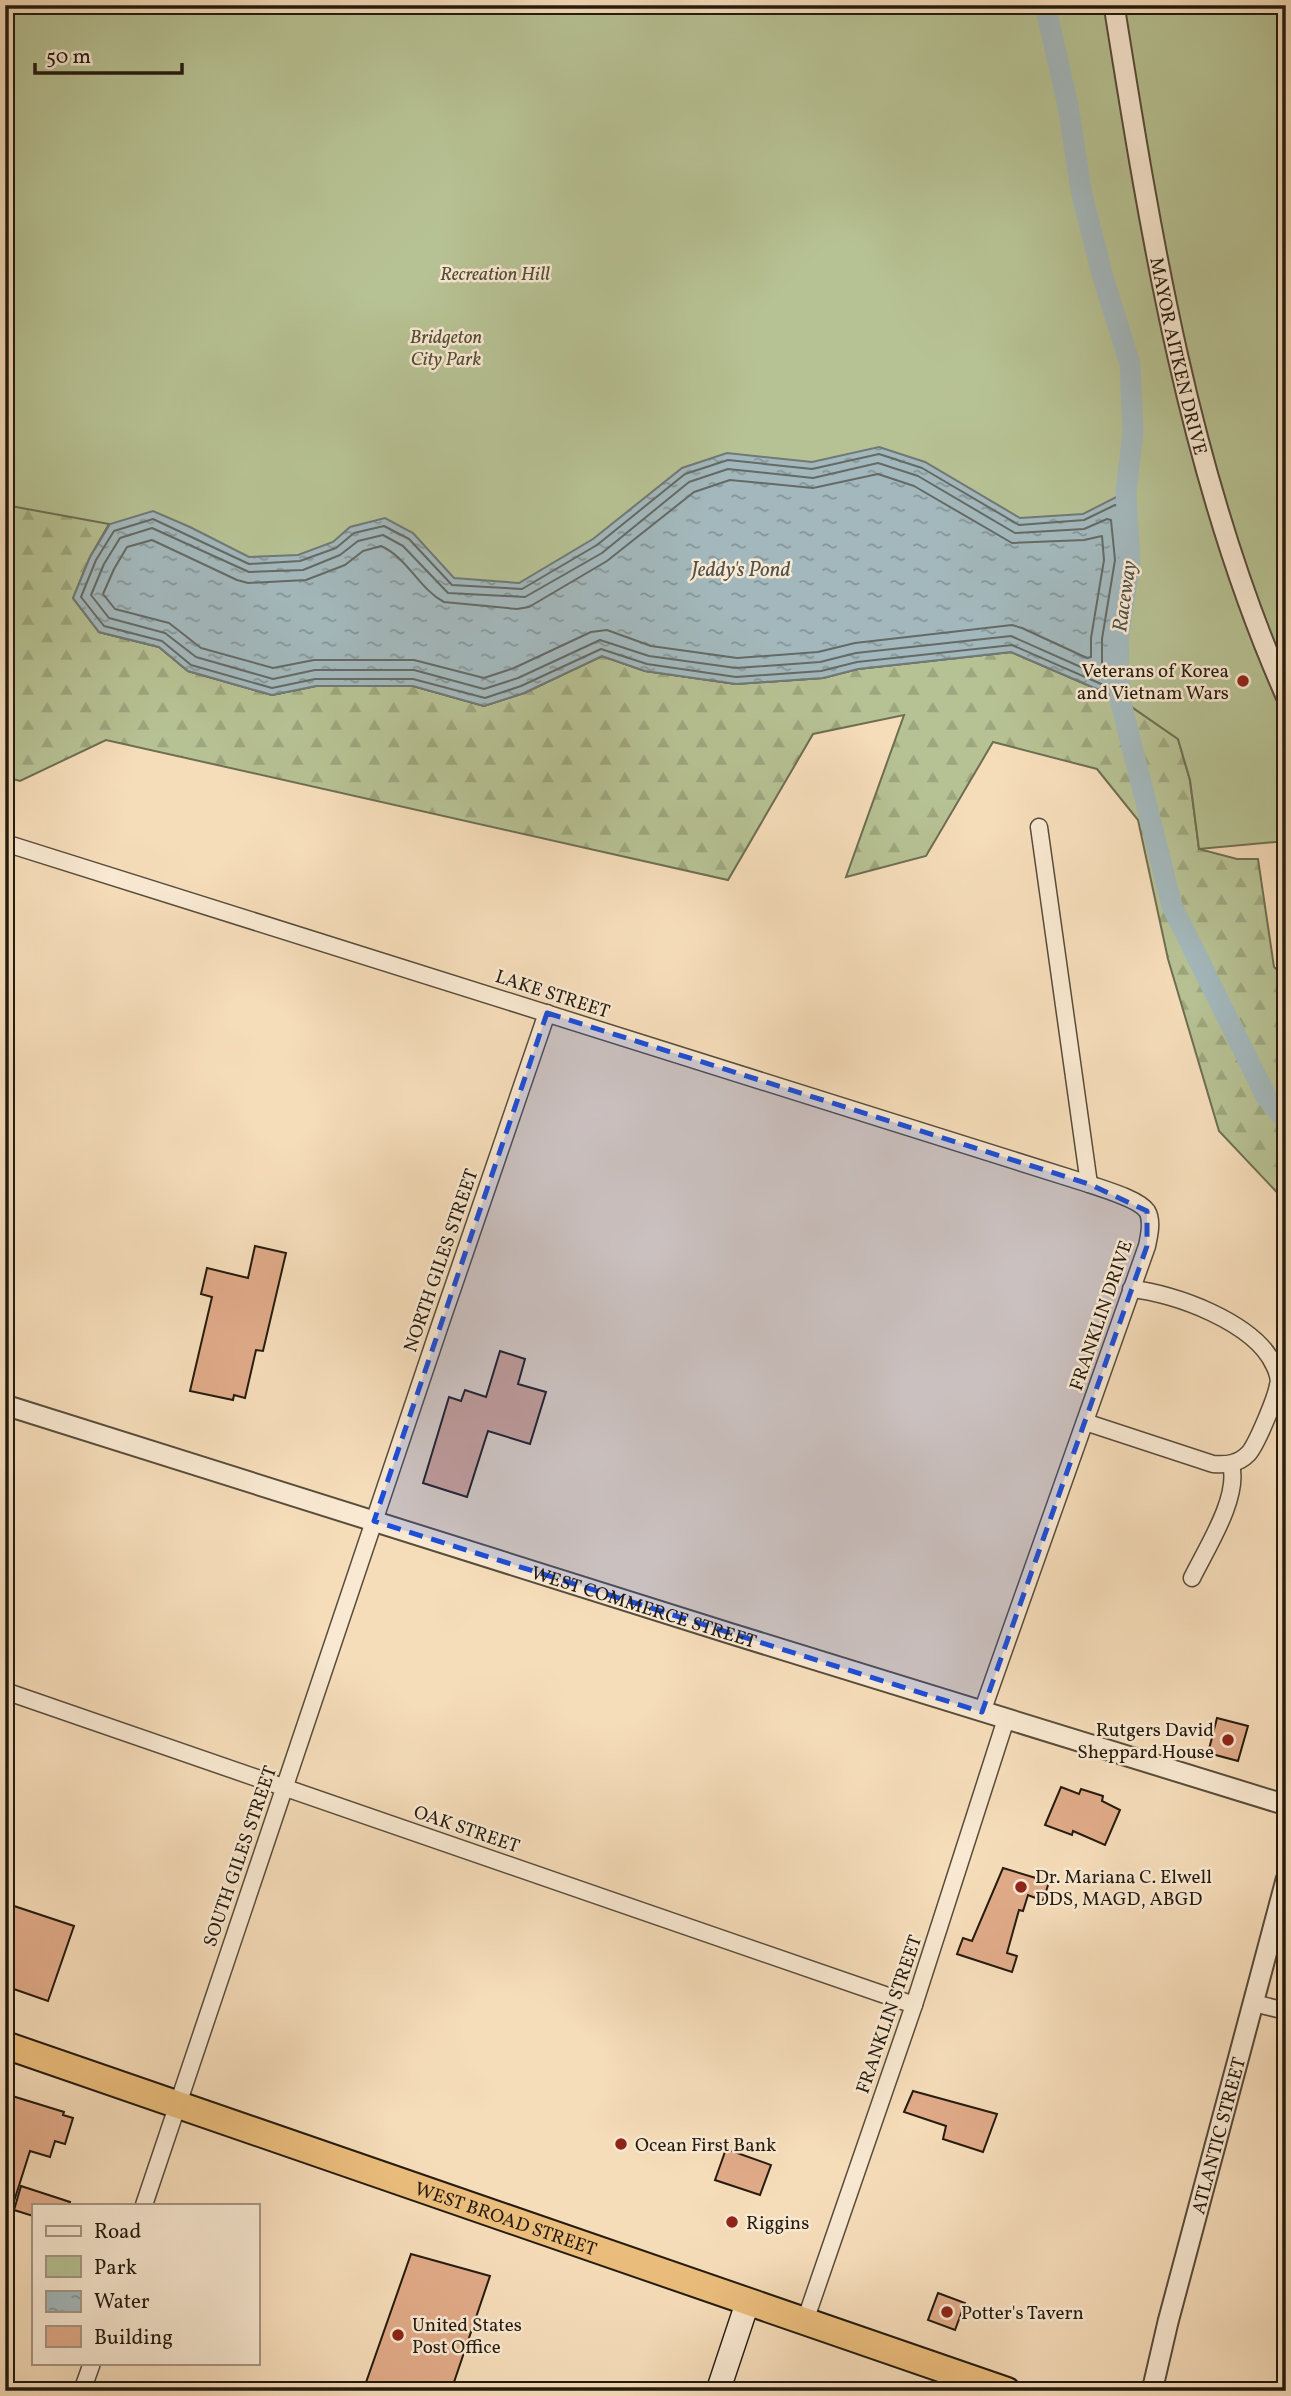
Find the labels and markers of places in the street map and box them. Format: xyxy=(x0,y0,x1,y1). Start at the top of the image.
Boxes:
place label: Veterans of Korea and Vietnam Wars xyxy=(1077,659,1229,707)
marker: Veterans of Korea and Vietnam Wars xyxy=(1235,673,1251,689)
place label: Rutgers David Sheppard House xyxy=(1077,1718,1214,1766)
marker: Rutgers David Sheppard House xyxy=(1220,1732,1236,1748)
place label: Dr. Mariana C. Elwell DDS, MAGD, ABGD xyxy=(1035,1865,1212,1913)
marker: Dr. Mariana C. Elwell DDS, MAGD, ABGD xyxy=(1013,1879,1029,1895)
place label: Ocean First Bank xyxy=(635,2133,776,2159)
marker: Ocean First Bank xyxy=(613,2136,629,2152)
place label: Riggins xyxy=(746,2211,809,2237)
marker: Riggins xyxy=(724,2214,740,2230)
place label: Potter's Tavern xyxy=(961,2301,1084,2327)
marker: Potter's Tavern xyxy=(939,2304,955,2320)
place label: United States Post Office xyxy=(412,2313,522,2361)
marker: United States Post Office xyxy=(390,2327,406,2343)

